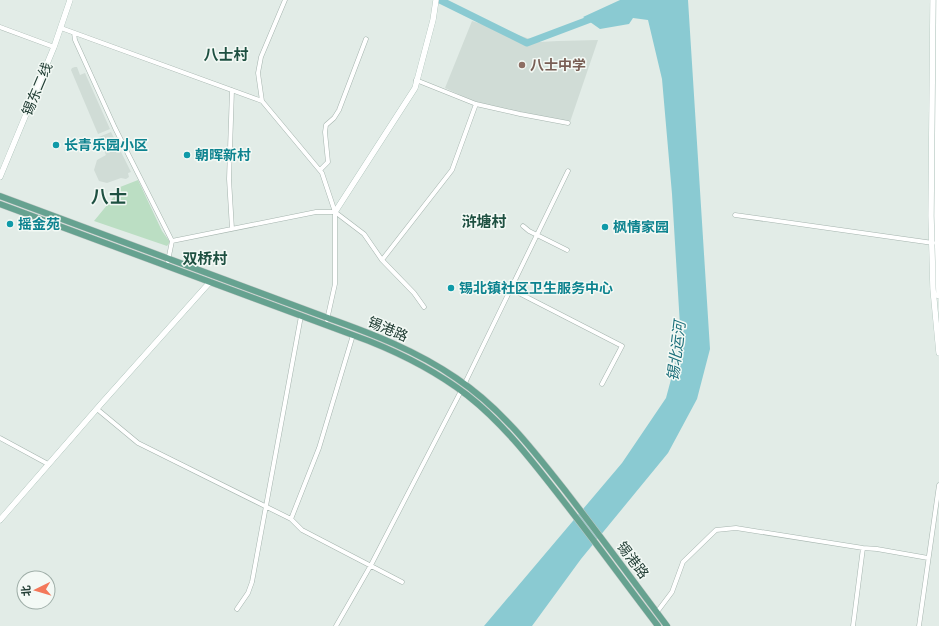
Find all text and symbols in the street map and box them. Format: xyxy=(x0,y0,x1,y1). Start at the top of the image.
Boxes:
district label: 八士村 xyxy=(203,46,249,63)
place label: 八士中学 xyxy=(530,57,586,73)
street label: 锡东二线 xyxy=(19,60,55,118)
marker: 八士中学 xyxy=(517,60,527,70)
place label: 长青乐园小区 xyxy=(64,137,148,153)
marker: 长青乐园小区 xyxy=(51,140,61,150)
place label: 朝晖新村 xyxy=(195,147,251,163)
marker: 朝晖新村 xyxy=(182,150,192,160)
district label: 八士 xyxy=(91,186,127,207)
district label: 浒塘村 xyxy=(461,213,507,230)
place label: 摇金苑 xyxy=(18,216,60,232)
marker: 摇金苑 xyxy=(5,219,15,229)
place label: 枫情家园 xyxy=(613,219,669,235)
marker: 枫情家园 xyxy=(600,222,610,232)
district label: 双桥村 xyxy=(182,250,228,267)
place label: 锡北镇社区卫生服务中心 xyxy=(459,280,613,296)
marker: 锡北镇社区卫生服务中心 xyxy=(446,283,456,293)
street label: 锡港路 xyxy=(366,313,410,345)
water label: 锡北运河 xyxy=(664,317,688,382)
street label: 锡港路 xyxy=(614,538,652,582)
north arrow xyxy=(16,570,56,610)
text: 北 xyxy=(20,585,32,597)

